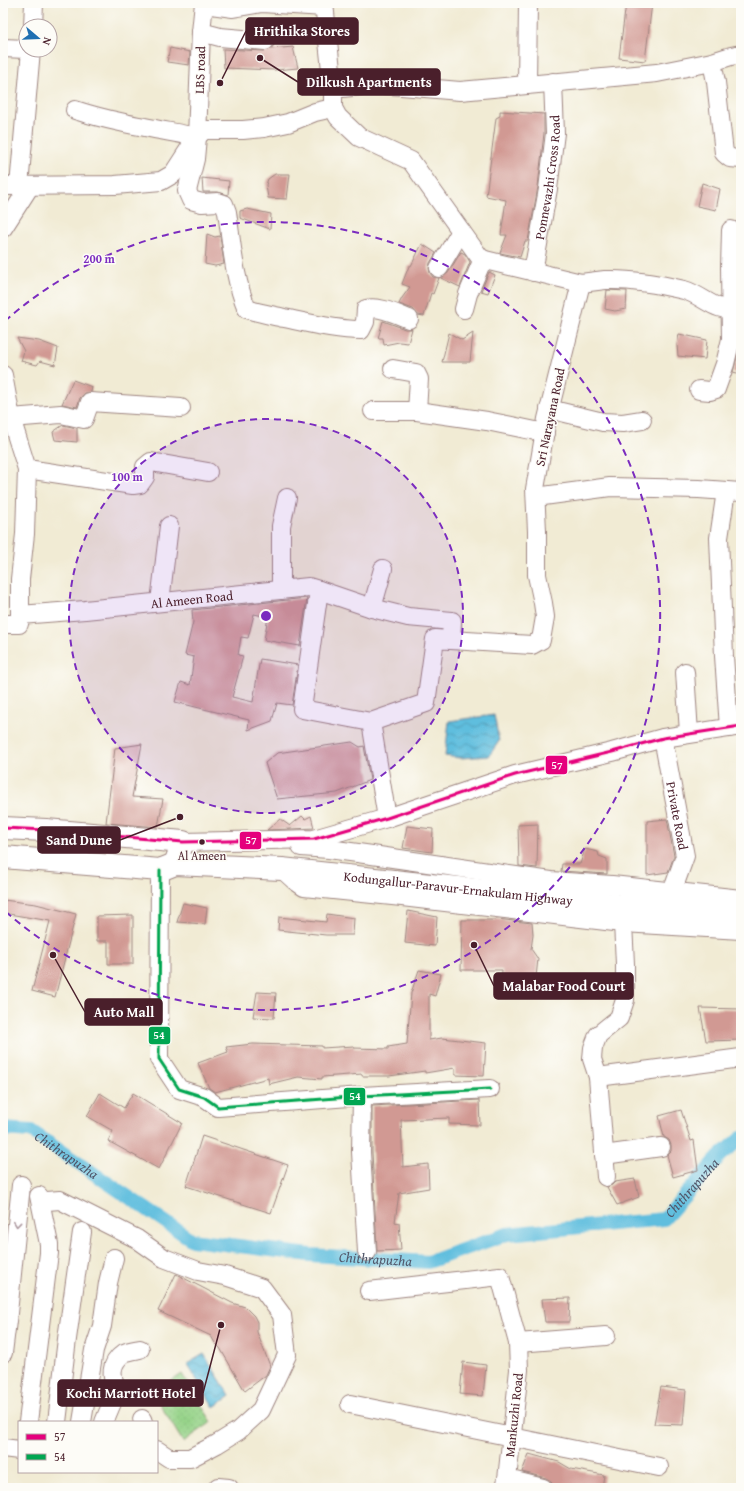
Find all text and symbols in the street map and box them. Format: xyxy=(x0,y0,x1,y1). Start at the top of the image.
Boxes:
north arrow xyxy=(18,18,58,58)
callout: Hrithika Stores xyxy=(246,18,358,44)
text: Hrithika Stores xyxy=(254,21,350,41)
text: N xyxy=(38,35,56,48)
street label: LBS road xyxy=(190,46,210,94)
callout: Dilkush Apartments xyxy=(298,69,440,95)
text: Dilkush Apartments xyxy=(306,72,432,92)
street label: Ponnevazhi Cross Road xyxy=(530,115,565,241)
text: 200 m xyxy=(83,250,116,267)
street label: Sri Narayana Road xyxy=(530,366,570,468)
text: 100 m xyxy=(111,468,144,485)
street label: Al Ameen Road xyxy=(150,585,234,613)
centre of rings xyxy=(259,609,273,623)
line badge: 57 xyxy=(545,755,568,775)
text: 57 xyxy=(551,757,563,773)
street label: Private Road xyxy=(662,780,693,851)
callout: Sand Dune xyxy=(38,827,120,853)
text: Sand Dune xyxy=(46,830,112,850)
line badge: 57 xyxy=(239,831,262,850)
text: 57 xyxy=(245,832,257,848)
marker: Al Ameen xyxy=(197,837,207,847)
place label: Al Ameen xyxy=(178,847,226,864)
street label: Kodungallur-Paravur-Ernakulam Highway xyxy=(343,866,574,910)
callout: Malabar Food Court xyxy=(494,973,633,999)
text: Malabar Food Court xyxy=(503,976,626,996)
callout: Auto Mall xyxy=(85,999,162,1025)
text: Auto Mall xyxy=(94,1002,155,1022)
line badge: 54 xyxy=(148,1026,171,1045)
text: 54 xyxy=(153,1027,165,1043)
line badge: 54 xyxy=(343,1087,366,1106)
text: 54 xyxy=(349,1088,361,1104)
water label: Chithrapuzha xyxy=(31,1126,103,1184)
water label: Chithrapuzha xyxy=(660,1153,724,1222)
one-way arrow xyxy=(13,1221,22,1227)
water label: Chithrapuzha xyxy=(338,1247,413,1271)
street label: Mankuzhi Road xyxy=(500,1372,528,1458)
callout: Kochi Marriott Hotel xyxy=(58,1380,203,1406)
text: Kochi Marriott Hotel xyxy=(66,1383,196,1403)
legend xyxy=(18,1421,158,1473)
text: 57 xyxy=(54,1428,66,1445)
text: 54 xyxy=(54,1448,66,1465)

